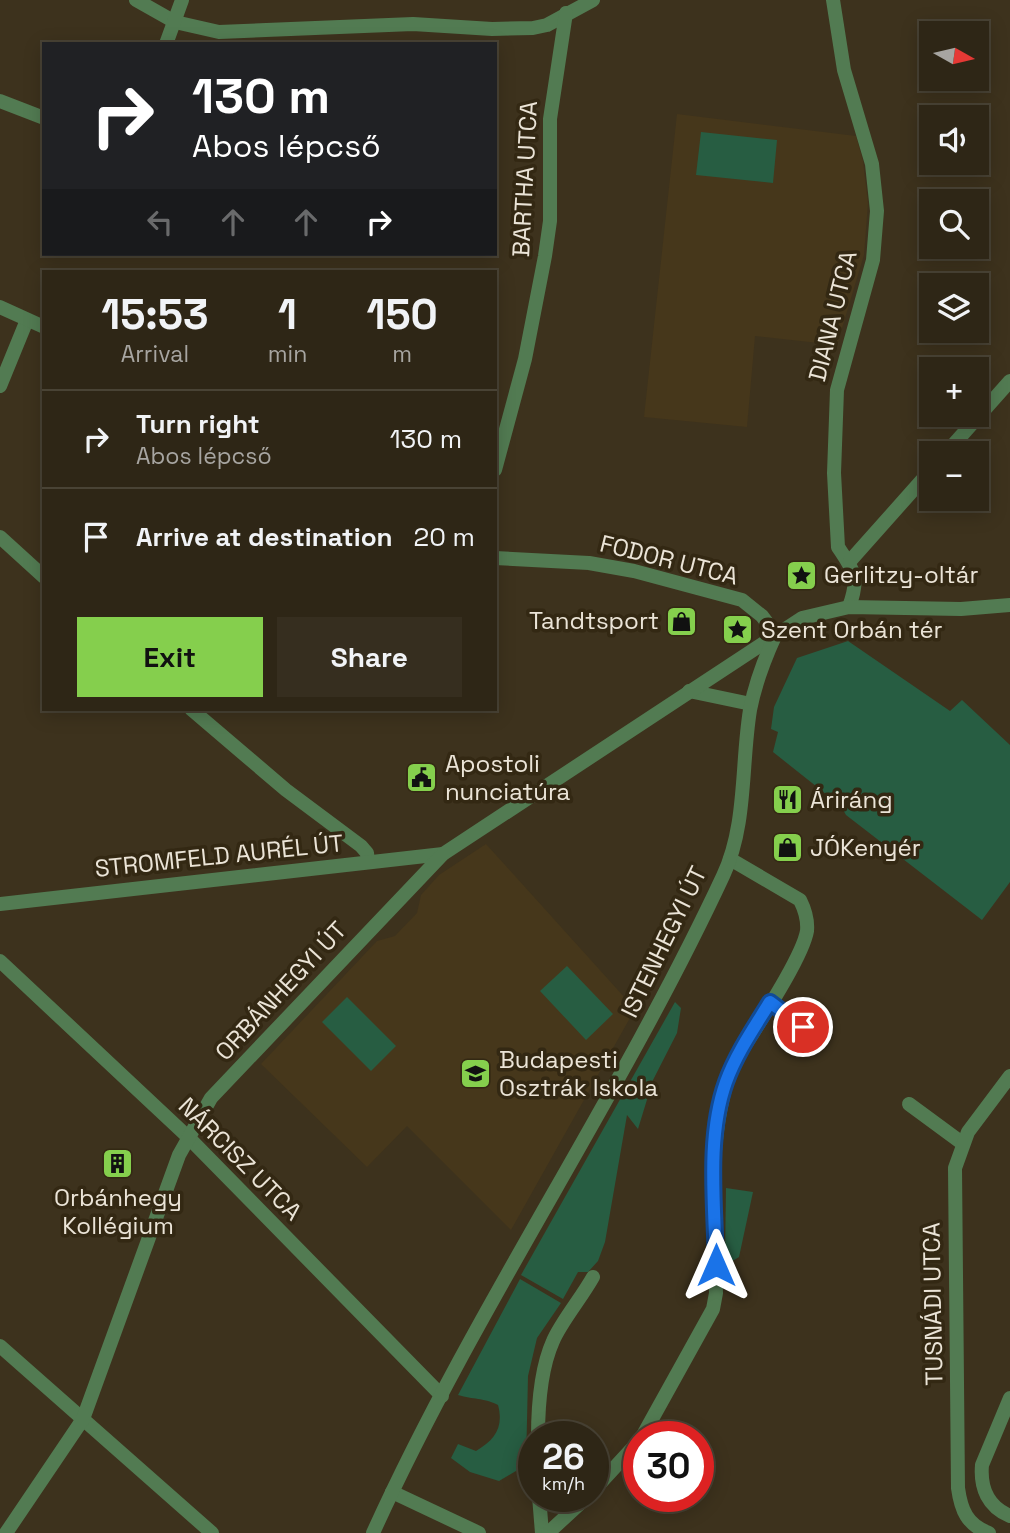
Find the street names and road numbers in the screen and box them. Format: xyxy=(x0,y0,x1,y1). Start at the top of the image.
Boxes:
street label: BARTHA UTCA xyxy=(505,100,544,258)
street label: DIANA UTCA xyxy=(801,247,864,384)
street label: FODOR UTCA xyxy=(597,527,741,592)
street label: STROMFELD AURÉL ÚT xyxy=(93,827,345,884)
street label: ISTENHEGYI ÚT xyxy=(614,861,714,1023)
street label: ORBÁNHEGYI ÚT xyxy=(208,915,353,1067)
street label: NÁRCISZ UTCA xyxy=(172,1090,309,1227)
street label: TUSNÁDI UTCA xyxy=(916,1222,949,1386)

